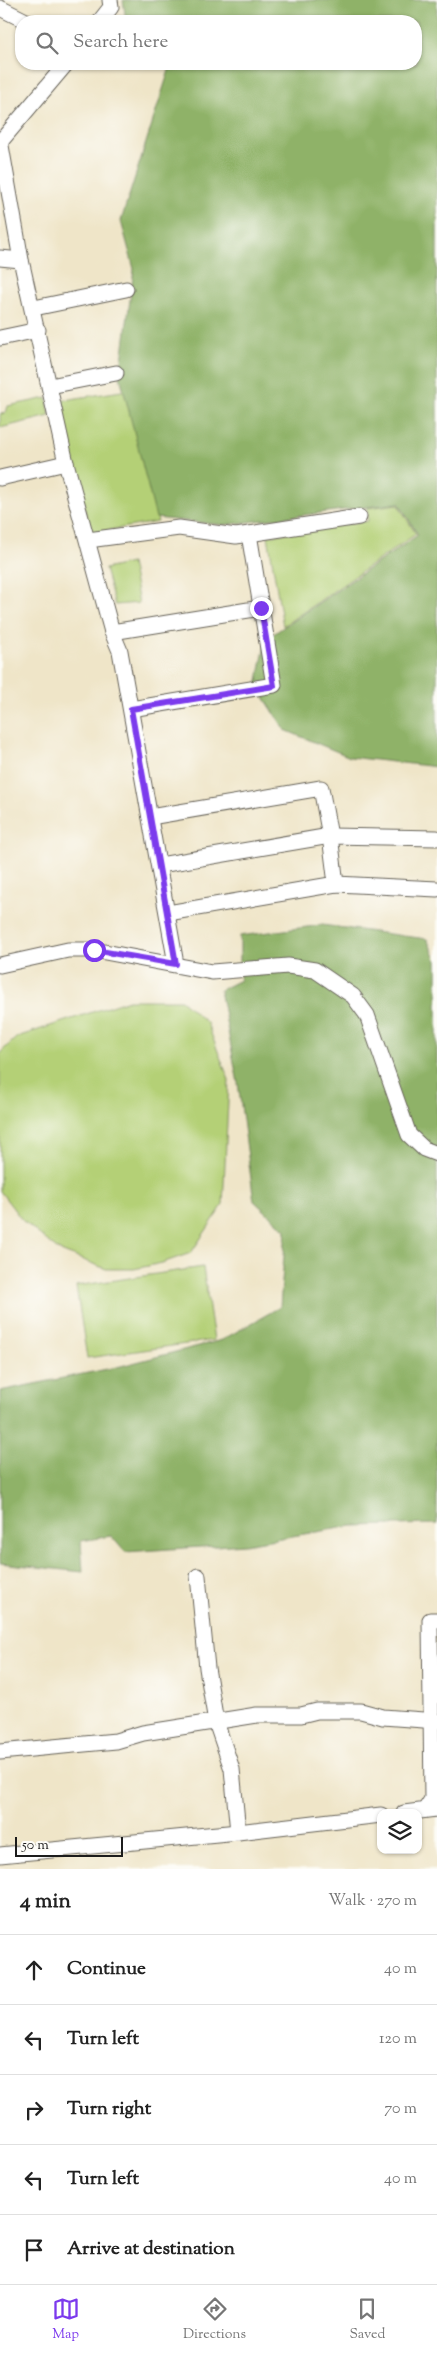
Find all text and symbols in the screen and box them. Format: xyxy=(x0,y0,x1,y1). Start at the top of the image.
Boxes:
search box xyxy=(15,15,422,70)
icon: search xyxy=(33,29,61,57)
text: Search here xyxy=(73,29,168,56)
route end xyxy=(250,597,273,620)
route start xyxy=(83,939,106,962)
map controls xyxy=(377,1809,422,1854)
button: layers xyxy=(377,1809,422,1854)
scale bar xyxy=(15,1834,122,1857)
text: 50 m xyxy=(22,1836,49,1856)
text: 4 min xyxy=(20,1887,71,1917)
text: Walk · 270 m xyxy=(328,1890,417,1913)
icon: ahead xyxy=(20,1956,48,1984)
text: Continue xyxy=(67,1956,146,1983)
text: 40 m xyxy=(384,1958,417,1981)
icon: left xyxy=(20,2026,48,2054)
text: Turn left xyxy=(67,2026,139,2053)
text: 120 m xyxy=(379,2028,417,2051)
icon: right xyxy=(20,2096,48,2124)
text: Turn right xyxy=(67,2096,151,2123)
text: 70 m xyxy=(384,2098,417,2121)
icon: left xyxy=(20,2166,48,2194)
text: Turn left xyxy=(67,2166,139,2193)
text: 40 m xyxy=(384,2168,417,2191)
icon: arrive xyxy=(20,2236,48,2264)
text: Arrive at destination xyxy=(67,2236,235,2263)
tab: Map xyxy=(52,2295,80,2345)
tab: Directions xyxy=(183,2295,246,2345)
tab: Saved xyxy=(349,2295,385,2345)

